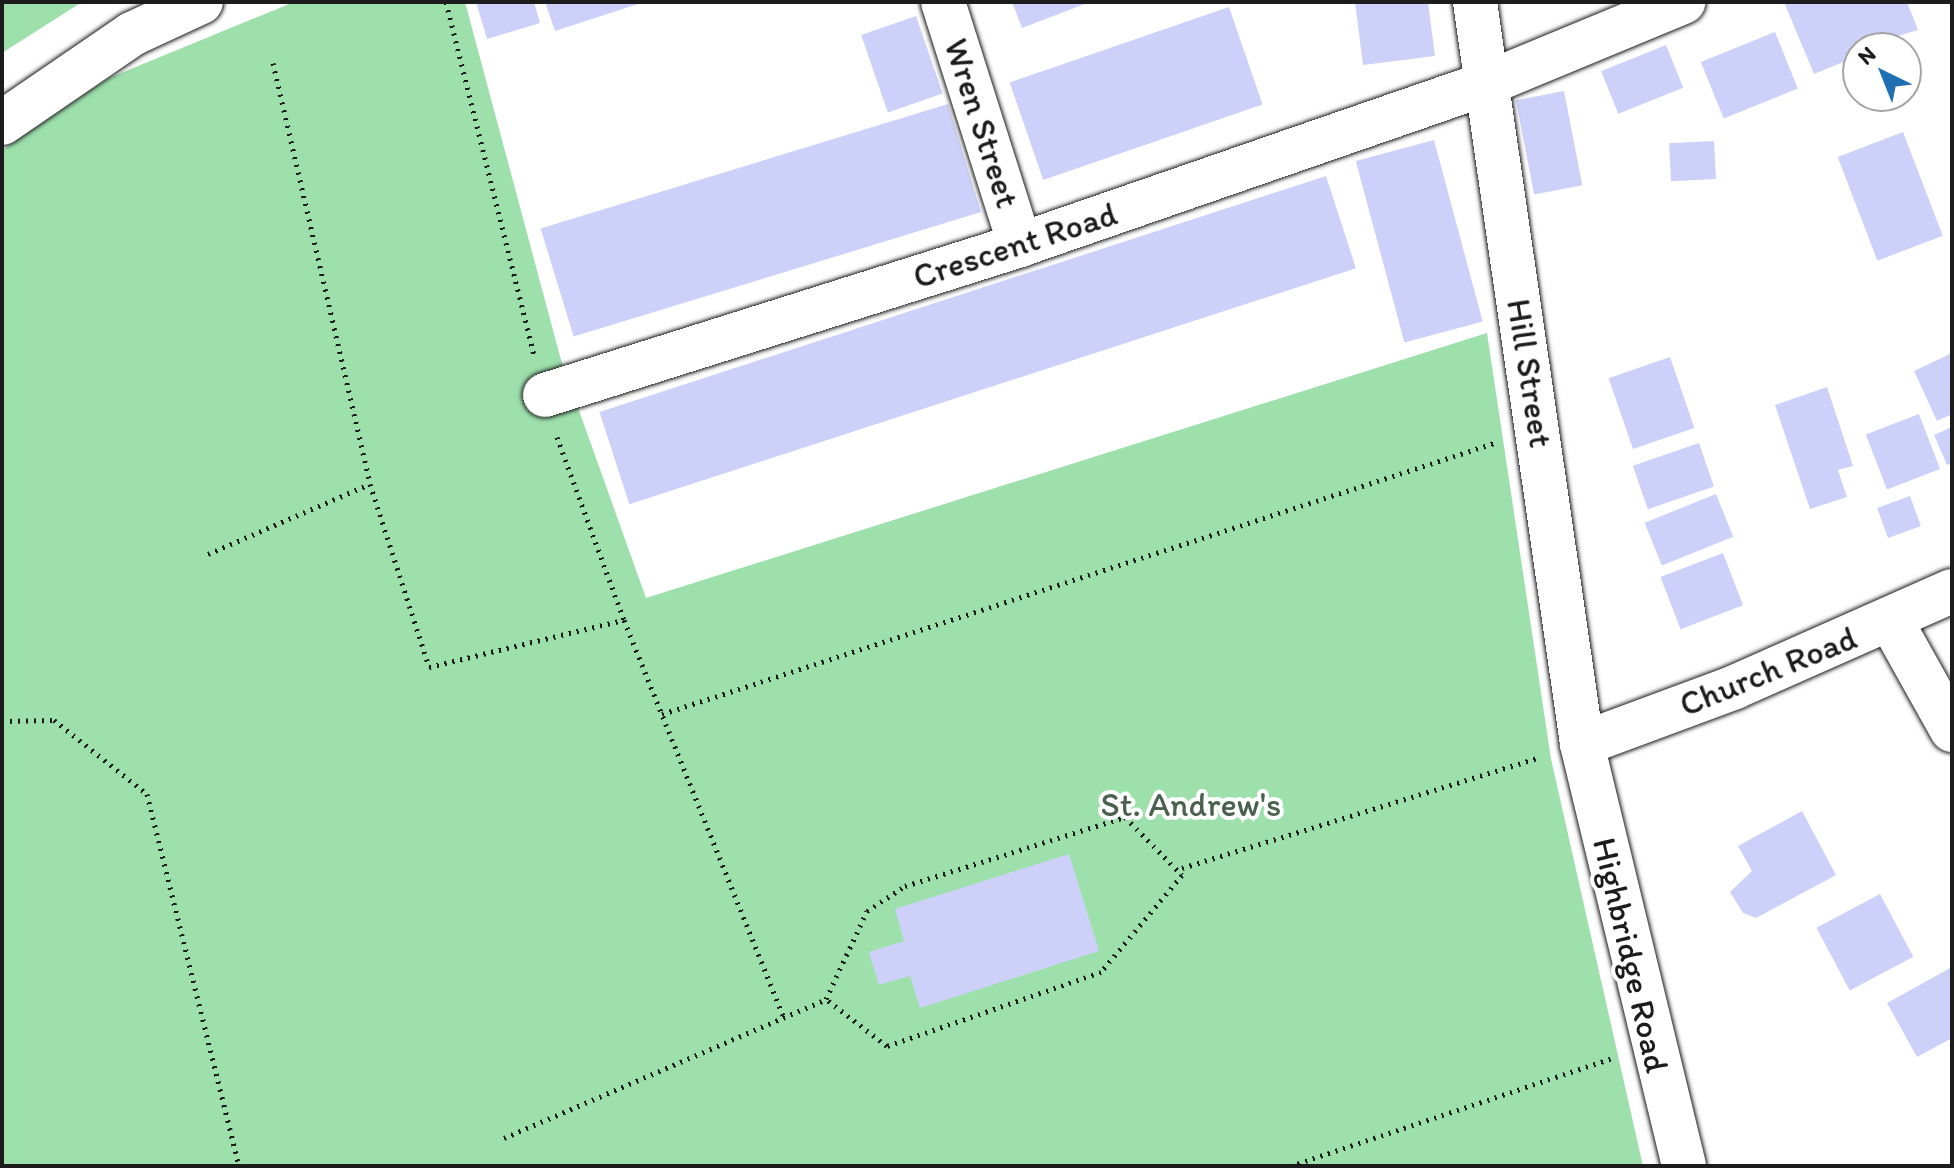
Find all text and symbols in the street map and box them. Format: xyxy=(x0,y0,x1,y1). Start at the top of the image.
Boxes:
north arrow xyxy=(1842,32,1922,112)
street label: Wren Street xyxy=(936,34,1028,212)
text: N xyxy=(1852,41,1881,70)
street label: Crescent Road xyxy=(908,193,1122,297)
street label: Hill Street xyxy=(1498,296,1562,450)
street label: Church Road xyxy=(1674,617,1862,725)
park label: St. Andrew's xyxy=(1100,785,1282,825)
street label: Highbridge Road xyxy=(1584,834,1678,1076)

